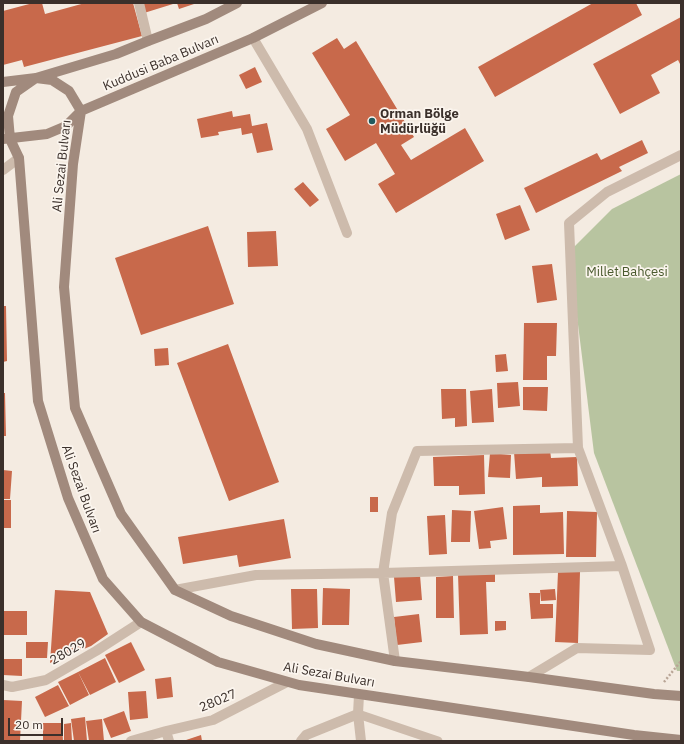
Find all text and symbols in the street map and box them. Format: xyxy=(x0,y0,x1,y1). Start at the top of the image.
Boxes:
street label: Kuddusi Baba Bulvarı xyxy=(101,32,221,94)
place label: Orman Bölge Müdürlüğü xyxy=(380,106,459,137)
marker: Orman Bölge Müdürlüğü xyxy=(367,116,377,126)
street label: Ali Sezai Bulvarı xyxy=(49,119,75,213)
park label: Millet Bahçesi xyxy=(586,264,668,280)
street label: Ali Sezai Bulvarı xyxy=(58,443,104,535)
street label: 28029 xyxy=(47,635,89,669)
street label: Ali Sezai Bulvarı xyxy=(282,659,376,691)
street label: 28027 xyxy=(197,686,239,716)
scale bar xyxy=(10,710,65,736)
text: 20 m xyxy=(15,717,43,732)

